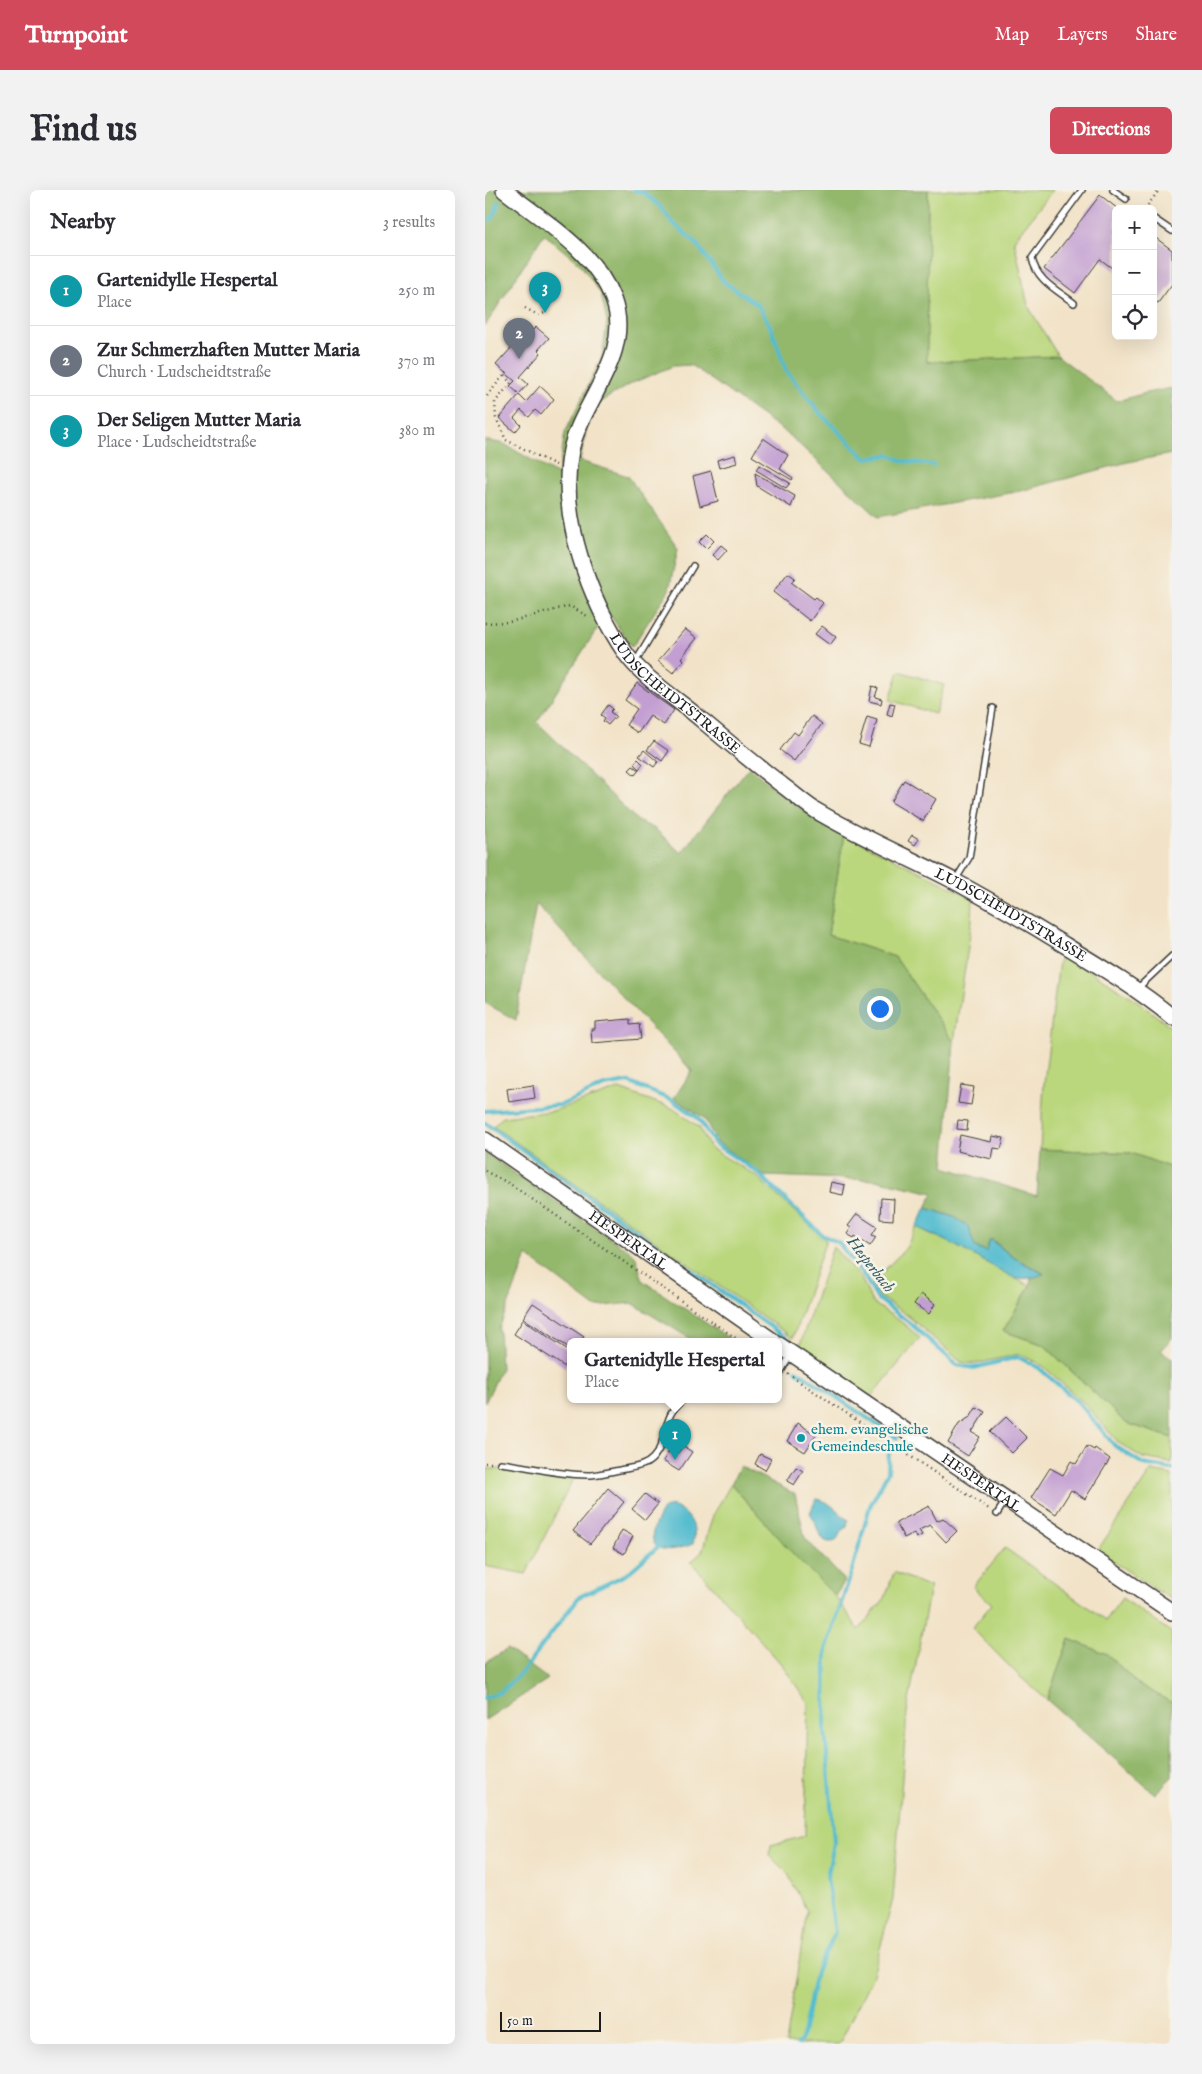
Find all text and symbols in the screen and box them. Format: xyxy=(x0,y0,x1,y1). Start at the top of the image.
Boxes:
text: Turnpoint xyxy=(25,20,128,51)
text: Map xyxy=(995,24,1029,47)
text: Layers xyxy=(1057,24,1108,47)
text: Share xyxy=(1136,24,1177,47)
button: Directions xyxy=(1050,107,1172,154)
text: Find us xyxy=(30,108,137,153)
map controls xyxy=(1112,205,1157,340)
button: + xyxy=(1112,205,1157,250)
text: Nearby xyxy=(50,209,115,236)
text: 3 results xyxy=(383,213,435,233)
button: − xyxy=(1112,250,1157,295)
text: Gartenidylle Hespertal xyxy=(97,269,277,293)
pin: 3 xyxy=(529,272,561,313)
text: 1 xyxy=(63,281,69,301)
text: 250 m xyxy=(398,281,435,301)
text: Place xyxy=(97,293,132,313)
button: locate xyxy=(1112,295,1157,340)
pin: 2 xyxy=(503,318,535,359)
text: Zur Schmerzhaften Mutter Maria xyxy=(97,339,360,363)
text: 2 xyxy=(62,351,70,371)
text: 370 m xyxy=(398,351,435,371)
text: Church · Ludscheidtstraße xyxy=(97,363,271,383)
text: Der Seligen Mutter Maria xyxy=(97,409,301,433)
text: 3 xyxy=(63,421,69,441)
text: 380 m xyxy=(399,421,435,441)
text: Place · Ludscheidtstraße xyxy=(97,433,257,453)
street label: LUDSCHEIDTSTRASSE xyxy=(605,629,745,758)
street label: LUDSCHEIDTSTRASSE xyxy=(932,863,1090,966)
your location xyxy=(867,996,893,1022)
street label: HESPERTAL xyxy=(585,1206,672,1275)
water label: Hesperbach xyxy=(841,1232,898,1297)
popup xyxy=(567,1338,782,1403)
text: Gartenidylle Hespertal xyxy=(584,1349,765,1373)
text: Place xyxy=(584,1373,619,1393)
pin: 1 xyxy=(659,1419,691,1460)
place label: ehem. evangelische Gemeindeschule xyxy=(811,1420,929,1456)
marker: ehem. evangelische Gemeindeschule xyxy=(795,1432,807,1444)
street label: HESPERTAL xyxy=(938,1449,1026,1517)
scale bar xyxy=(500,2009,601,2032)
text: 50 m xyxy=(507,2012,533,2030)

